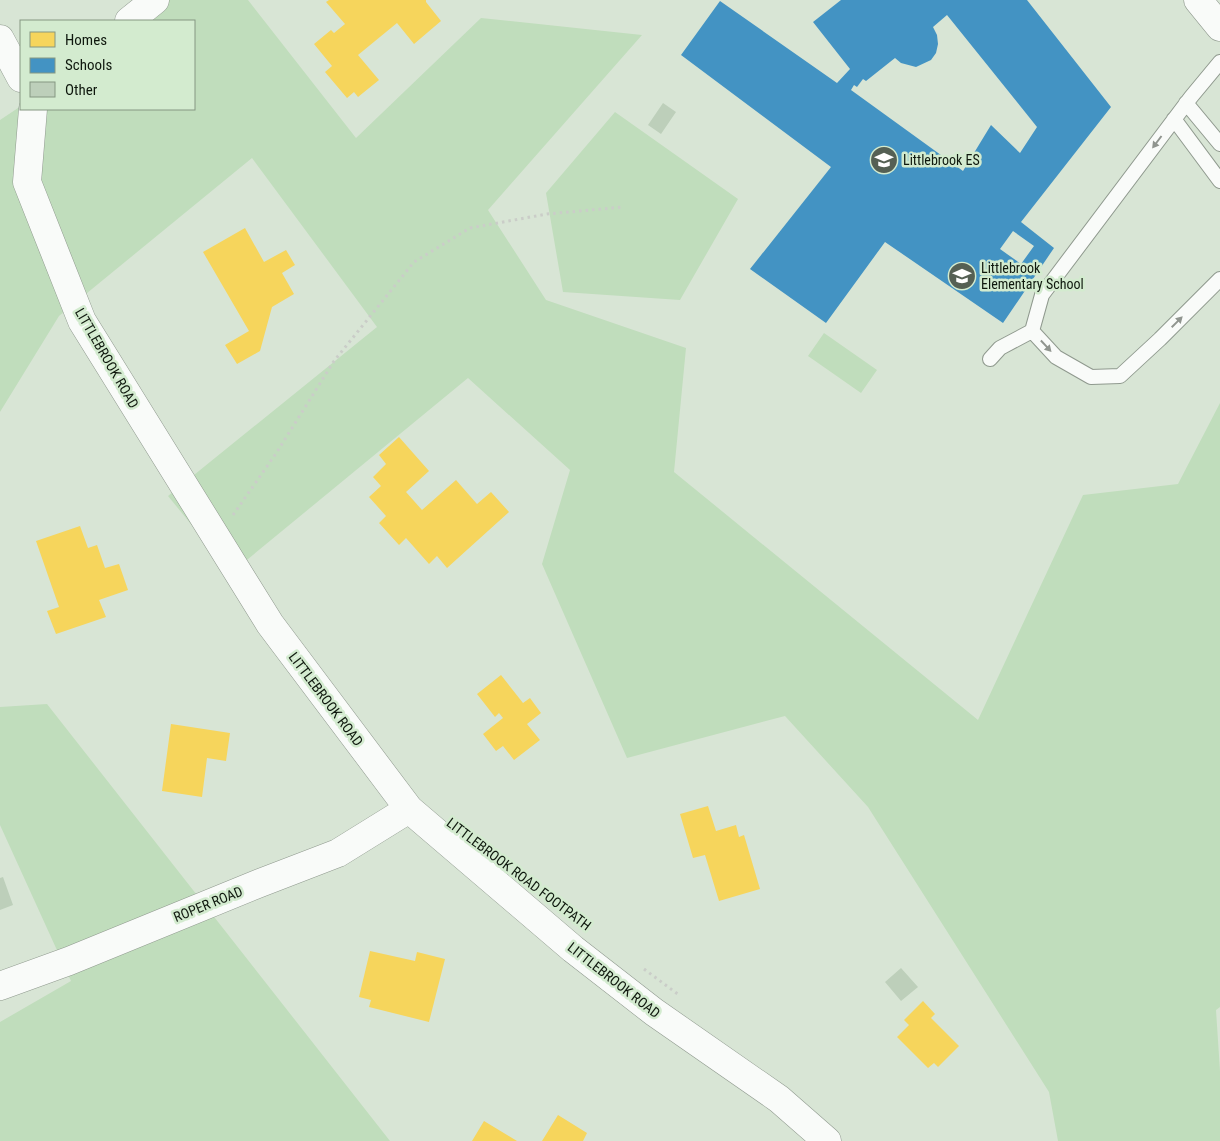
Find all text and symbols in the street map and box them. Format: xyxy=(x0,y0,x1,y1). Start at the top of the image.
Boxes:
legend xyxy=(20,20,195,110)
text: Homes xyxy=(65,31,107,49)
text: Schools xyxy=(65,56,112,74)
text: Other xyxy=(65,81,98,99)
one-way arrow xyxy=(1152,135,1162,149)
school or university icon: Littlebrook ES xyxy=(869,145,899,175)
place label: Littlebrook ES xyxy=(903,152,980,168)
place label: Littlebrook Elementary School xyxy=(981,260,1084,292)
school or university icon: Littlebrook Elementary School xyxy=(947,261,977,291)
street label: LITTLEBROOK ROAD xyxy=(72,305,142,411)
one-way arrow xyxy=(1171,316,1183,328)
one-way arrow xyxy=(1041,340,1052,353)
street label: LITTLEBROOK ROAD xyxy=(286,649,366,749)
street label: LITTLEBROOK ROAD FOOTPATH xyxy=(444,814,594,934)
street label: ROPER ROAD xyxy=(171,883,245,925)
street label: LITTLEBROOK ROAD xyxy=(565,939,663,1021)

